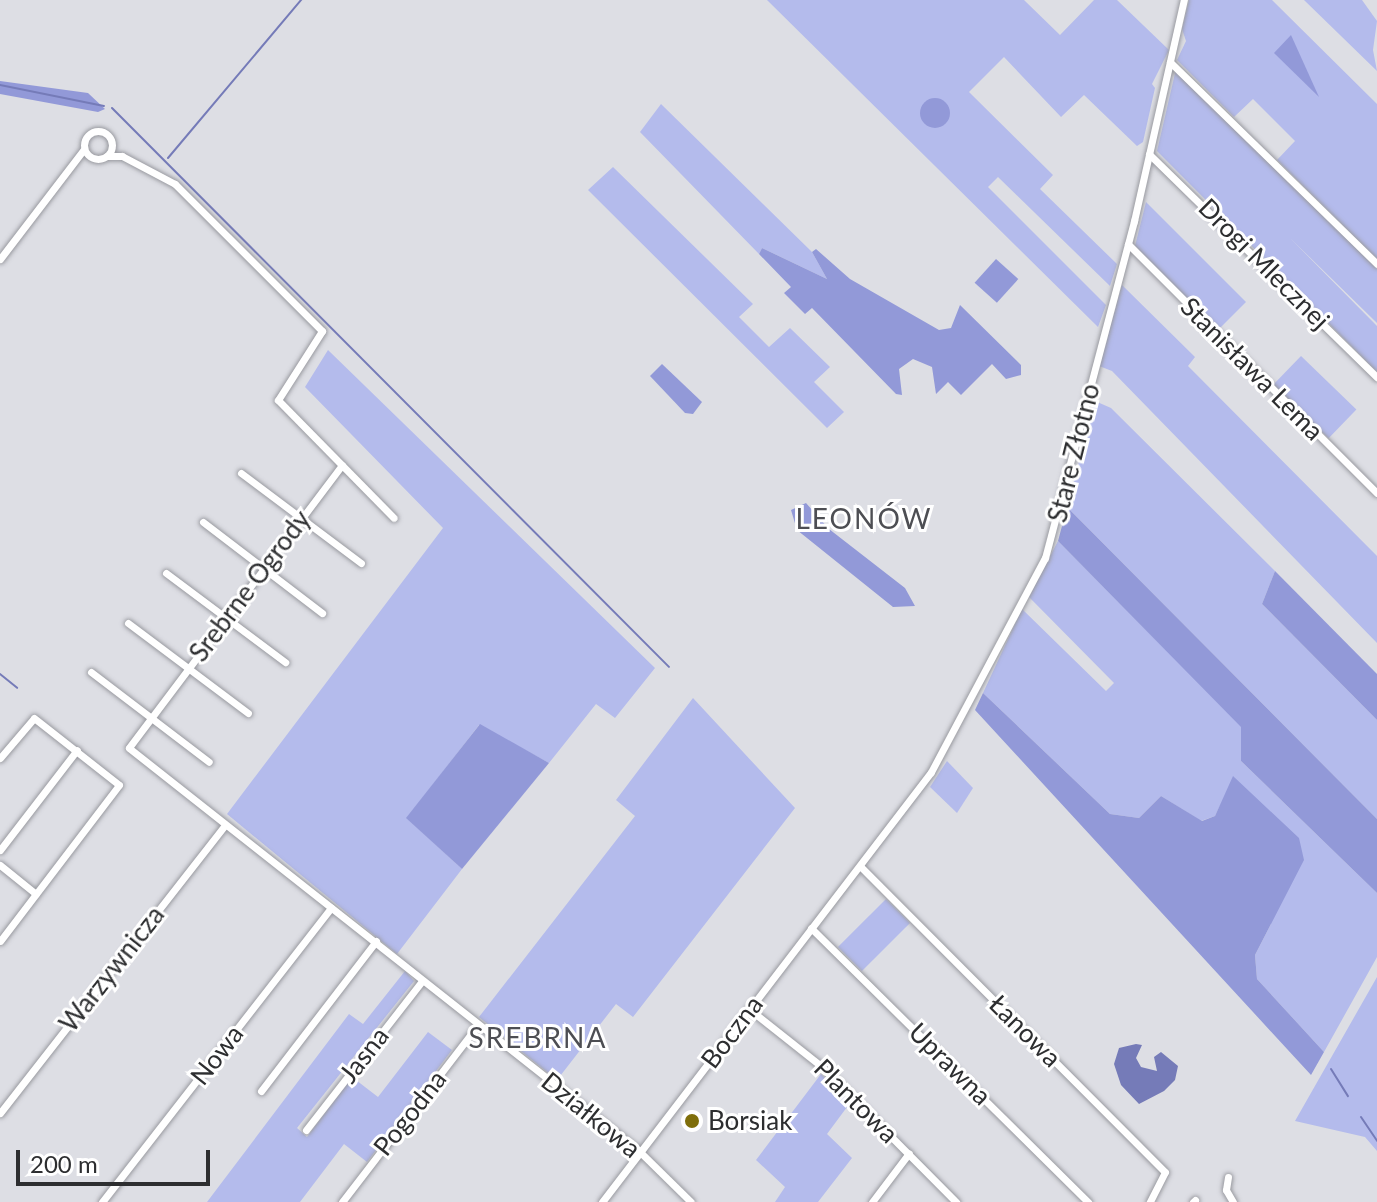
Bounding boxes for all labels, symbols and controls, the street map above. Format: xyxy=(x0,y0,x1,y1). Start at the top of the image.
street label: Drogi Mlecznej xyxy=(1192,192,1336,336)
street label: Stanisława Lema xyxy=(1174,291,1330,447)
street label: Stare Złotno xyxy=(1042,380,1106,526)
district label: LEONÓW xyxy=(795,501,933,535)
street label: Srebrne Ogrody xyxy=(183,504,317,668)
street label: Warzywnicza xyxy=(53,900,171,1038)
street label: Boczna xyxy=(695,989,769,1075)
street label: Łanowa xyxy=(983,989,1067,1073)
street label: Uprawna xyxy=(902,1016,998,1112)
street label: Nowa xyxy=(184,1019,250,1091)
district label: SREBRNA xyxy=(469,1020,607,1054)
street label: Jasna xyxy=(333,1021,395,1089)
street label: Plantowa xyxy=(808,1053,904,1149)
street label: Pogodna xyxy=(367,1064,453,1162)
street label: Działkowa xyxy=(535,1066,647,1164)
place label: Borsiak xyxy=(708,1105,792,1137)
marker: Borsiak xyxy=(683,1112,701,1130)
scale bar xyxy=(20,1134,214,1184)
text: 200 m xyxy=(30,1149,98,1178)

